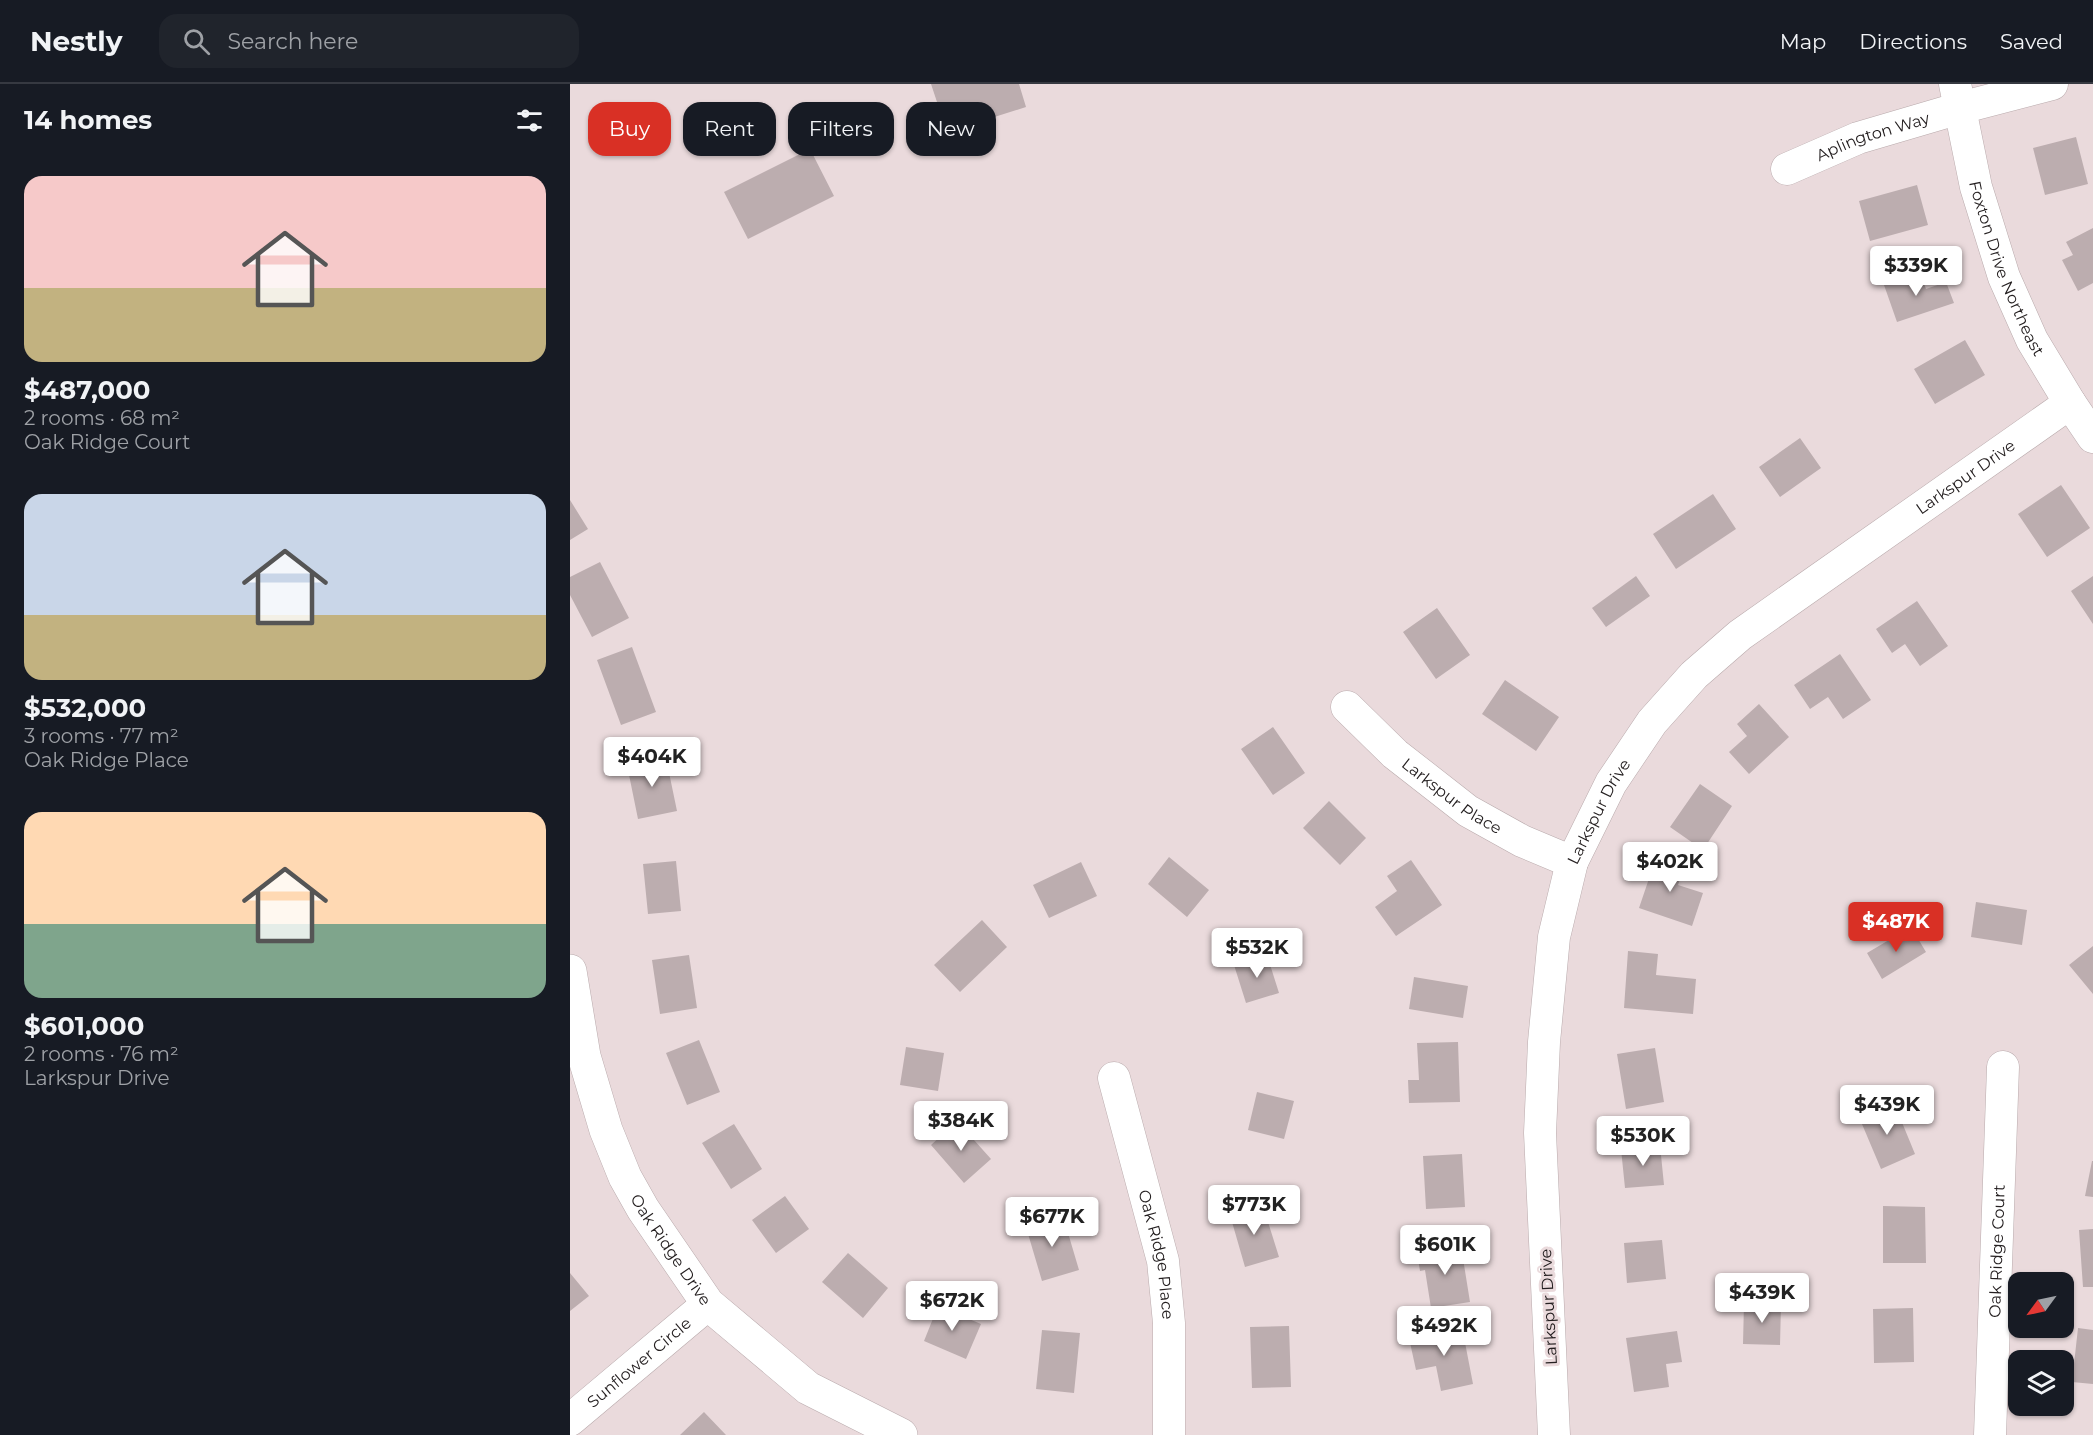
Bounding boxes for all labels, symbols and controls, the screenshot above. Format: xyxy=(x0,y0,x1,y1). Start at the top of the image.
search box xyxy=(159,14,579,68)
text: Nestly xyxy=(30,24,123,58)
icon: search xyxy=(180,25,213,58)
text: Search here xyxy=(228,28,358,55)
text: Map xyxy=(1780,29,1826,54)
text: Directions xyxy=(1859,29,1967,54)
text: Saved xyxy=(2000,29,2063,54)
chip: Buy xyxy=(588,102,671,156)
chip: Rent xyxy=(683,102,776,156)
chip: Filters xyxy=(788,102,894,156)
chip: New xyxy=(906,102,996,156)
text: 14 homes xyxy=(24,104,152,136)
icon: filters xyxy=(513,104,546,137)
street label: Aplington Way xyxy=(1813,108,1932,165)
street label: Foxton Drive Northeast xyxy=(1965,179,2049,360)
icon: home xyxy=(231,215,339,323)
pin: $339K xyxy=(1874,246,1958,297)
text: $339K xyxy=(1884,253,1948,277)
text: $487,000 xyxy=(24,374,150,406)
text: 2 rooms · 68 m² xyxy=(24,406,180,430)
text: Oak Ridge Court xyxy=(24,430,190,454)
street label: Larkspur Drive xyxy=(1912,436,2019,518)
icon: home xyxy=(231,533,339,641)
text: $532,000 xyxy=(24,692,146,724)
text: 3 rooms · 77 m² xyxy=(24,724,179,748)
pin: $404K xyxy=(610,737,694,788)
text: $404K xyxy=(618,744,686,768)
text: Oak Ridge Place xyxy=(24,748,189,772)
street label: Larkspur Place xyxy=(1398,754,1505,838)
street label: Larkspur Drive xyxy=(1563,755,1634,868)
pin: $402K xyxy=(1628,842,1712,893)
text: $402K xyxy=(1637,849,1703,873)
icon: home xyxy=(231,851,339,959)
pin: $487K xyxy=(1854,902,1938,953)
text: $487K xyxy=(1862,909,1930,933)
pin: $532K xyxy=(1215,928,1299,979)
text: $532K xyxy=(1226,935,1288,959)
text: $601,000 xyxy=(24,1010,144,1042)
text: 2 rooms · 76 m² xyxy=(24,1042,179,1066)
text: Larkspur Drive xyxy=(24,1066,170,1090)
pin: $439K xyxy=(1845,1085,1929,1136)
text: $439K xyxy=(1854,1092,1920,1116)
pin: $384K xyxy=(919,1101,1003,1152)
text: $384K xyxy=(928,1108,994,1132)
pin: $530K xyxy=(1601,1116,1685,1167)
text: $530K xyxy=(1611,1123,1675,1147)
street label: Oak Ridge Court xyxy=(1985,1184,2009,1318)
pin: $773K xyxy=(1212,1185,1296,1236)
street label: Oak Ridge Place xyxy=(1134,1188,1178,1320)
street label: Oak Ridge Drive xyxy=(627,1191,715,1309)
text: $773K xyxy=(1222,1192,1286,1216)
pin: $677K xyxy=(1010,1197,1094,1248)
text: $677K xyxy=(1019,1204,1085,1228)
pin: $601K xyxy=(1403,1225,1487,1276)
text: $601K xyxy=(1414,1232,1476,1256)
street label: Larkspur Drive xyxy=(1536,1248,1561,1366)
north arrow xyxy=(2008,1272,2074,1338)
map controls xyxy=(2008,1272,2074,1416)
pin: $439K xyxy=(1720,1273,1804,1324)
text: $439K xyxy=(1729,1280,1795,1304)
pin: $672K xyxy=(910,1281,994,1332)
text: $672K xyxy=(920,1288,984,1312)
pin: $492K xyxy=(1402,1306,1486,1357)
street label: Sunflower Circle xyxy=(583,1313,695,1412)
text: $492K xyxy=(1411,1313,1477,1337)
button: layers xyxy=(2008,1350,2074,1416)

